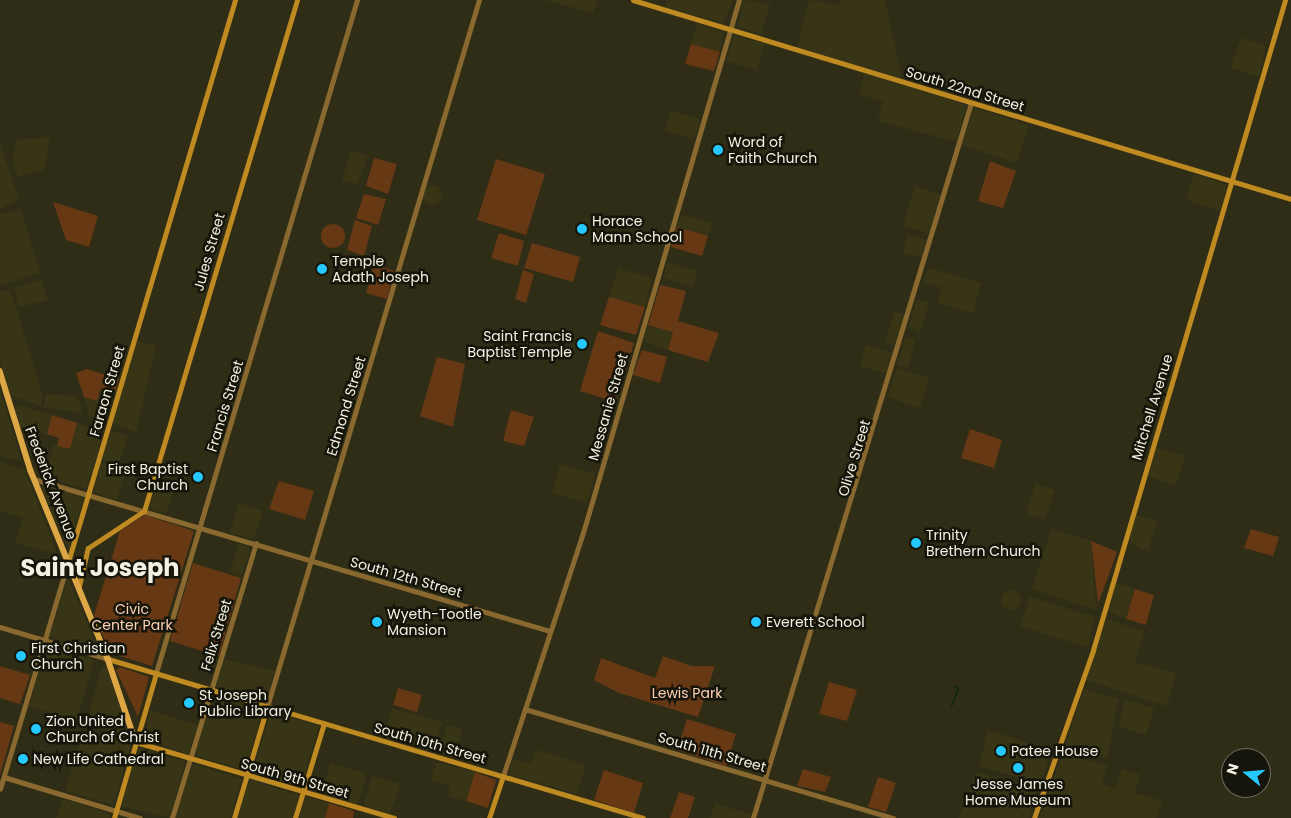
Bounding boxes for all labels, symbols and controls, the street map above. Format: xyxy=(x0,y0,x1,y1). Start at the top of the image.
street label: South 22nd Street xyxy=(904,63,1026,115)
place label: Word of Faith Church xyxy=(728,134,817,166)
marker: Word of Faith Church xyxy=(712,144,724,156)
street label: Jules Street xyxy=(190,211,228,293)
place label: Horace Mann School xyxy=(592,213,682,246)
marker: Horace Mann School xyxy=(576,223,588,235)
place label: Temple Adath Joseph xyxy=(332,253,429,286)
marker: Temple Adath Joseph xyxy=(316,263,328,275)
place label: Saint Francis Baptist Temple xyxy=(468,328,572,361)
marker: Saint Francis Baptist Temple xyxy=(576,338,588,350)
street label: Faraon Street xyxy=(86,344,128,438)
street label: Messanie Street xyxy=(585,352,631,462)
street label: Mitchell Avenue xyxy=(1128,352,1176,462)
street label: Edmond Street xyxy=(323,354,369,458)
street label: Francis Street xyxy=(203,358,247,454)
street label: Olive Street xyxy=(834,418,874,498)
street label: Frederick Avenue xyxy=(22,424,80,542)
place label: First Baptist Church xyxy=(108,461,188,494)
marker: First Baptist Church xyxy=(192,471,204,483)
place label: Trinity Brethern Church xyxy=(926,527,1041,560)
marker: Trinity Brethern Church xyxy=(910,537,922,549)
street label: South 12th Street xyxy=(348,553,464,601)
district label: Saint Joseph xyxy=(21,554,179,582)
street label: Felix Street xyxy=(197,597,235,673)
park label: Civic Center Park xyxy=(91,601,173,634)
place label: Wyeth-Tootle Mansion xyxy=(387,606,482,638)
place label: Everett School xyxy=(766,614,865,630)
marker: Wyeth-Tootle Mansion xyxy=(371,616,383,628)
marker: Everett School xyxy=(750,616,762,628)
place label: First Christian Church xyxy=(31,640,126,672)
marker: First Christian Church xyxy=(15,650,27,662)
park label: Lewis Park xyxy=(652,685,722,701)
place label: St Joseph Public Library xyxy=(199,687,291,720)
marker: St Joseph Public Library xyxy=(183,697,195,709)
place label: Zion United Church of Christ xyxy=(46,713,159,746)
street label: South 10th Street xyxy=(372,719,488,767)
marker: Zion United Church of Christ xyxy=(30,723,42,735)
street label: South 11th Street xyxy=(656,729,768,775)
place label: Patee House xyxy=(1011,743,1098,759)
marker: Patee House xyxy=(995,745,1007,757)
north arrow xyxy=(1221,748,1271,798)
place label: New Life Cathedral xyxy=(33,751,164,767)
marker: New Life Cathedral xyxy=(17,753,29,765)
street label: South 9th Street xyxy=(239,755,351,801)
text: N xyxy=(1222,761,1244,777)
marker: Jesse James Home Museum xyxy=(1012,762,1024,774)
place label: Jesse James Home Museum xyxy=(965,776,1071,809)

